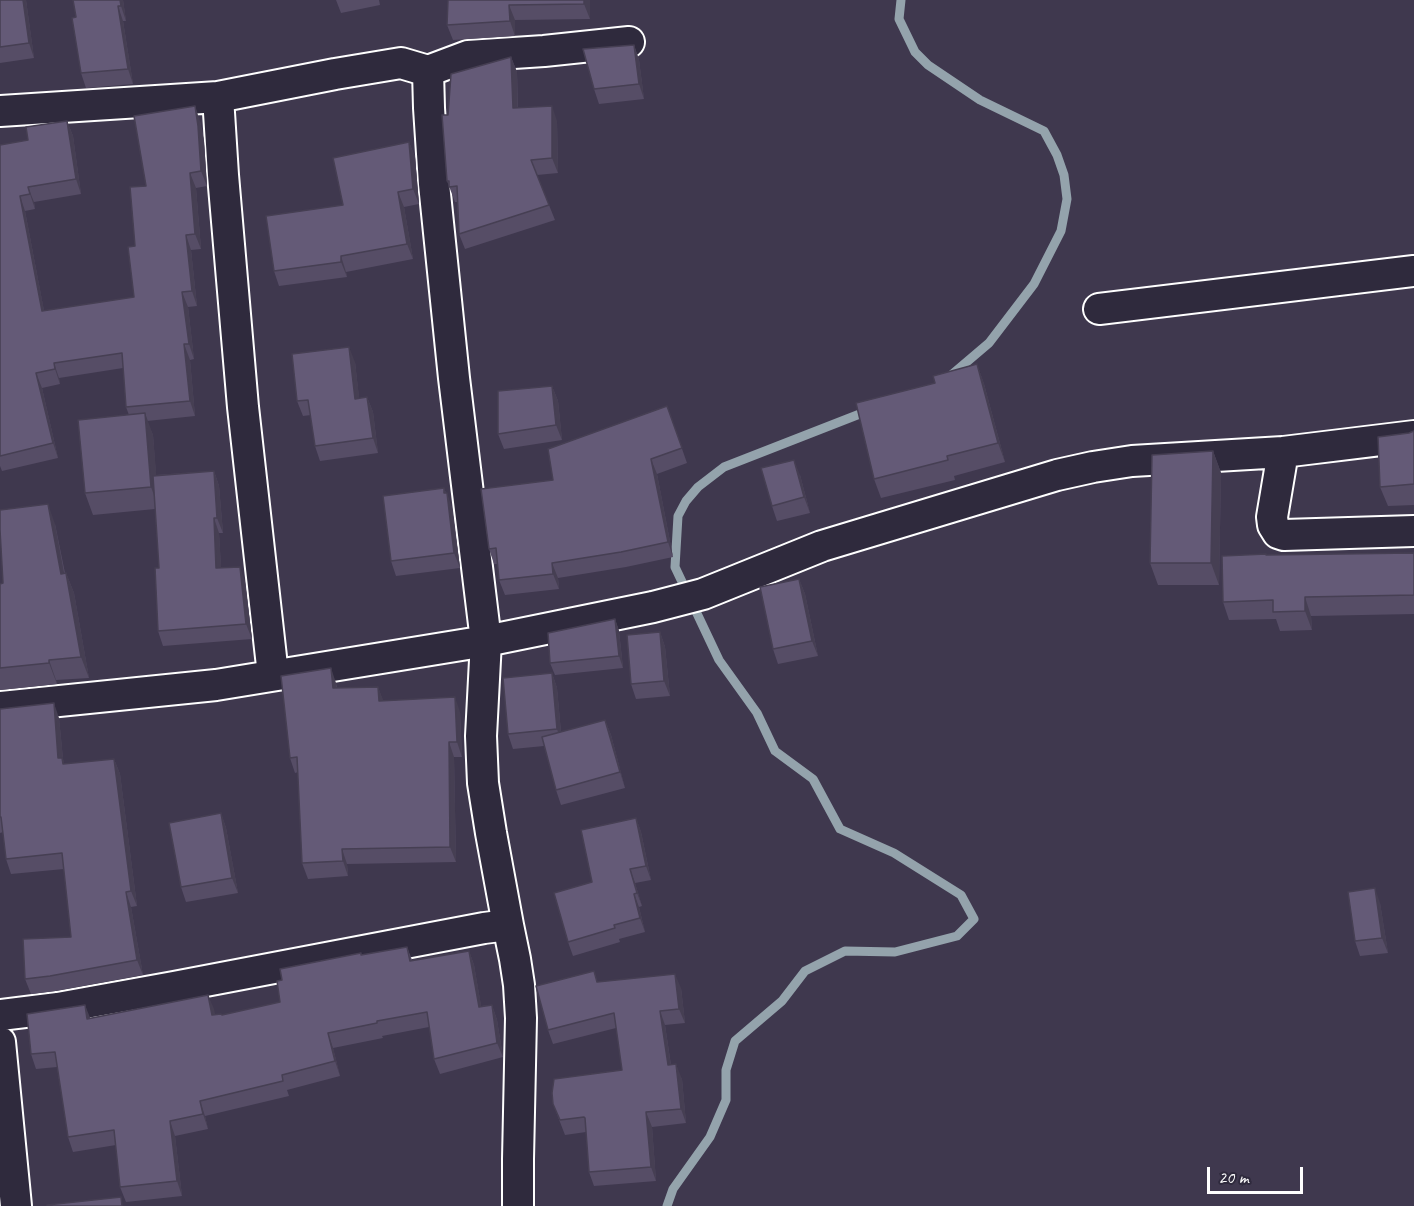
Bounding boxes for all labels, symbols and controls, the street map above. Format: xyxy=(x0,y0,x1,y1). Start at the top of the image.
scale bar xyxy=(1210,1155,1306,1193)
text: 20 m xyxy=(1218,1166,1249,1188)

